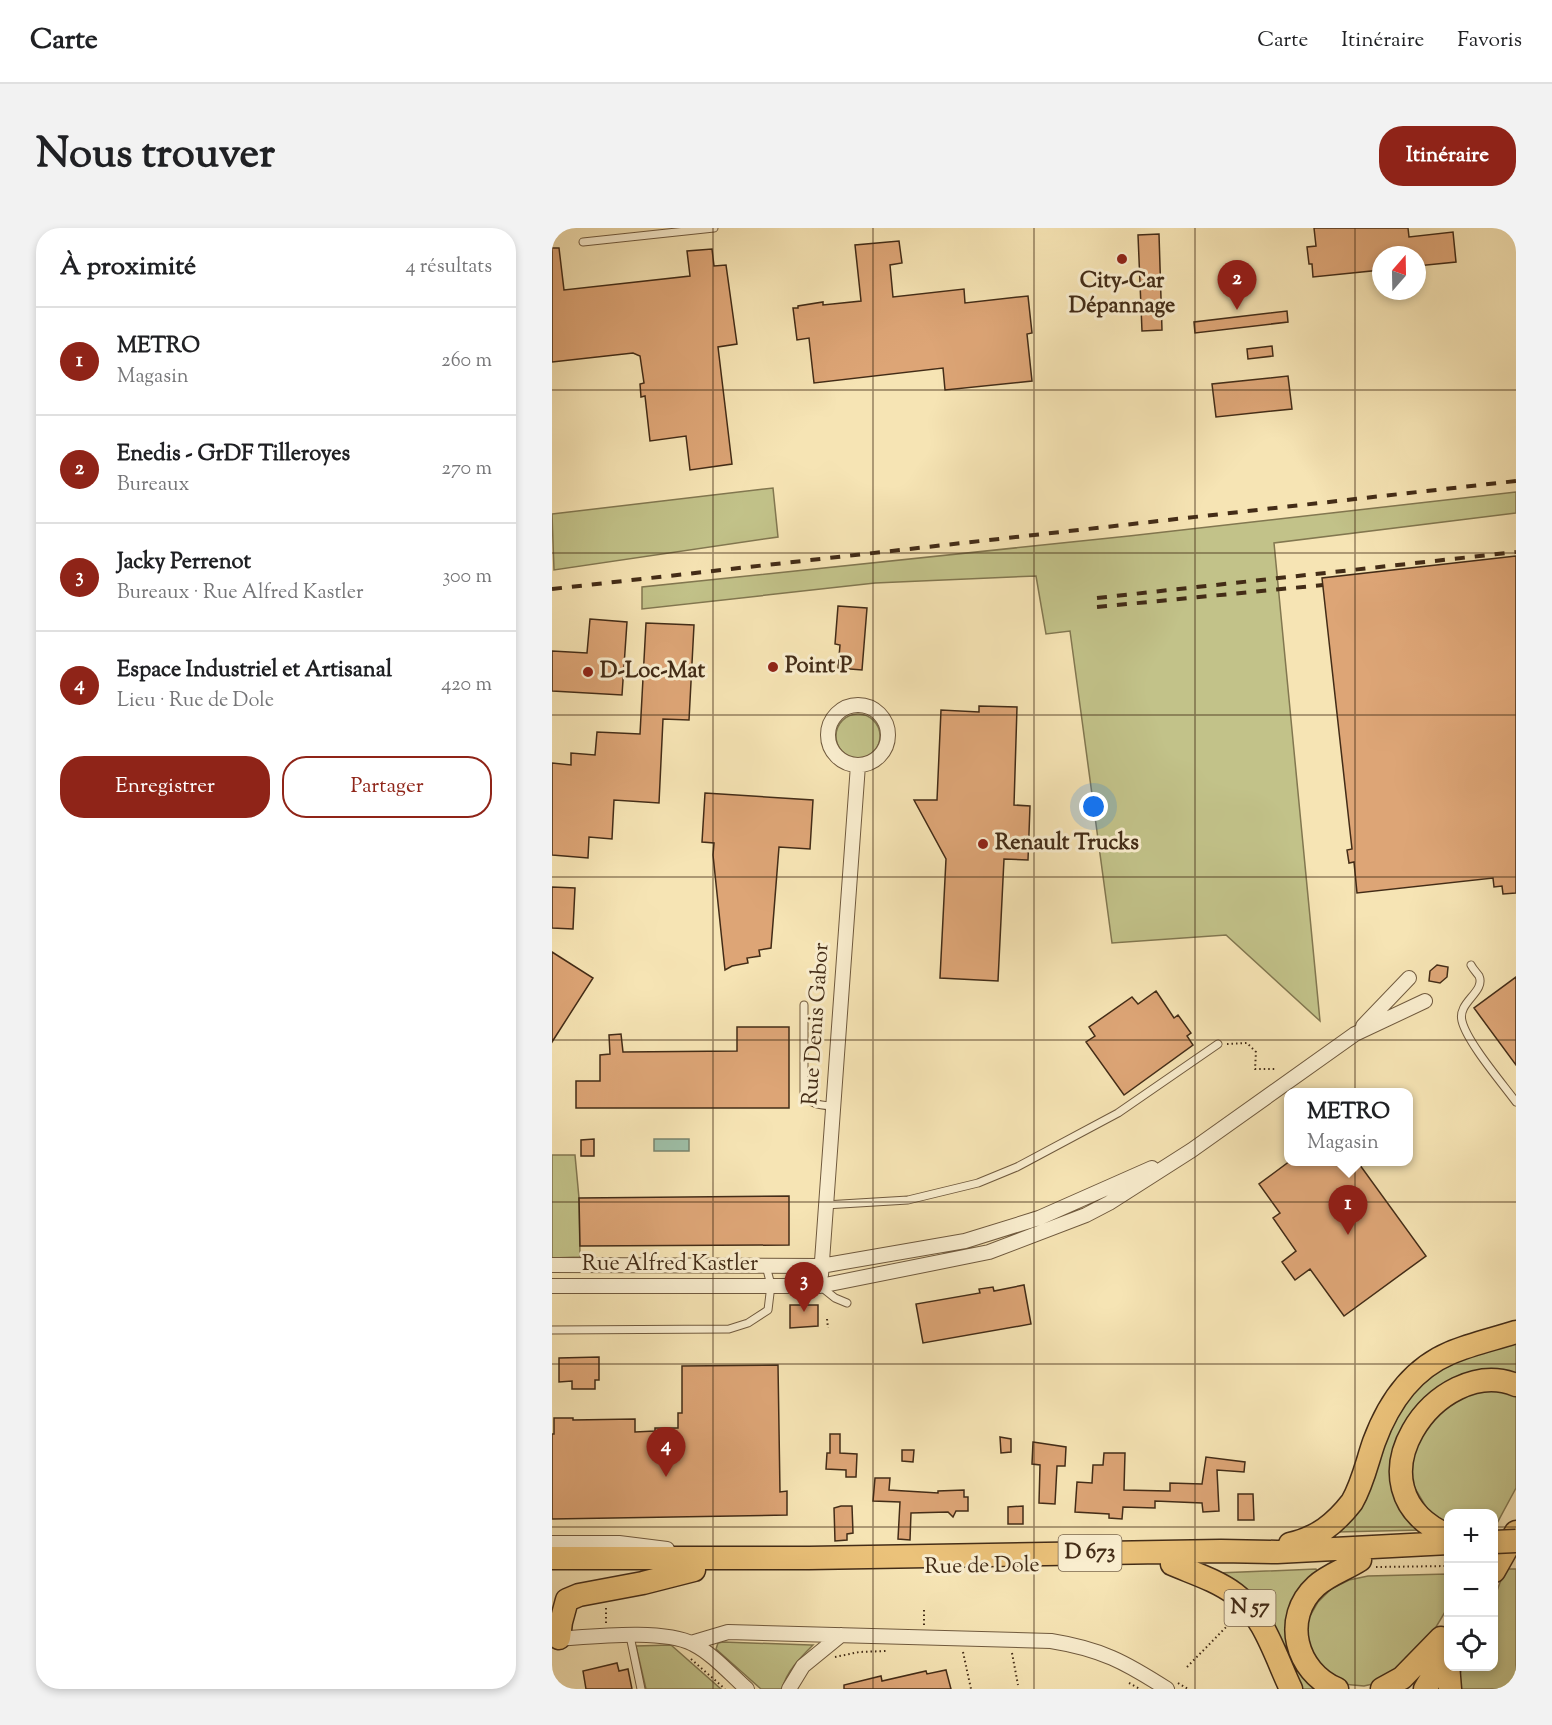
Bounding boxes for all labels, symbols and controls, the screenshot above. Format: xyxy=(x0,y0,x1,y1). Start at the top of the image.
text: Carte xyxy=(30,21,98,61)
text: Carte xyxy=(1257,26,1308,56)
text: Itinéraire xyxy=(1341,26,1424,56)
text: Favoris xyxy=(1457,26,1522,56)
text: Nous trouver xyxy=(36,126,275,186)
button: Itinéraire xyxy=(1379,126,1516,186)
north arrow xyxy=(1372,246,1426,300)
text: À proximité xyxy=(60,249,196,286)
marker: City-Car Dépannage xyxy=(1115,252,1129,266)
text: 4 résultats xyxy=(406,253,492,282)
pin: 2 xyxy=(1218,260,1256,310)
place label: City-Car Dépannage xyxy=(1069,266,1175,323)
text: METRO xyxy=(117,331,200,363)
text: 1 xyxy=(76,347,83,376)
text: 260 m xyxy=(441,347,492,376)
text: Magasin xyxy=(117,363,189,392)
text: Enedis - GrDF Tilleroyes xyxy=(117,439,350,471)
text: 2 xyxy=(75,455,84,484)
text: 270 m xyxy=(442,455,492,484)
text: Bureaux xyxy=(117,471,189,500)
text: Jacky Perrenot xyxy=(117,547,251,579)
text: 3 xyxy=(75,563,84,592)
text: 300 m xyxy=(442,563,492,592)
text: Bureaux · Rue Alfred Kastler xyxy=(117,579,364,608)
place label: Point P xyxy=(785,651,853,683)
text: Espace Industriel et Artisanal xyxy=(117,655,392,687)
place label: D-Loc-Mat xyxy=(600,656,705,688)
marker: Point P xyxy=(766,660,780,674)
marker: D-Loc-Mat xyxy=(581,665,595,679)
text: 4 xyxy=(74,671,85,700)
text: 420 m xyxy=(441,671,492,700)
text: Lieu · Rue de Dole xyxy=(117,687,274,716)
button: Enregistrer xyxy=(60,756,270,818)
button: Partager xyxy=(282,756,492,818)
your location xyxy=(1079,792,1108,821)
place label: Renault Trucks xyxy=(995,828,1139,860)
marker: Renault Trucks xyxy=(976,837,990,851)
street label: Rue Denis Gabor xyxy=(795,941,839,1107)
popup xyxy=(1284,1088,1413,1166)
text: METRO xyxy=(1307,1097,1390,1129)
text: Magasin xyxy=(1307,1129,1379,1158)
pin: 1 xyxy=(1328,1186,1368,1235)
street label: Rue Alfred Kastler xyxy=(582,1249,758,1281)
pin: 3 xyxy=(784,1262,824,1312)
pin: 4 xyxy=(646,1428,686,1477)
map controls xyxy=(1444,1509,1498,1671)
button: + xyxy=(1444,1509,1498,1563)
road number: D 673 xyxy=(1058,1535,1122,1571)
street label: Rue de Dole xyxy=(924,1550,1040,1584)
button: − xyxy=(1444,1563,1498,1617)
road number: N 57 xyxy=(1224,1590,1276,1626)
button: locate xyxy=(1444,1617,1498,1671)

